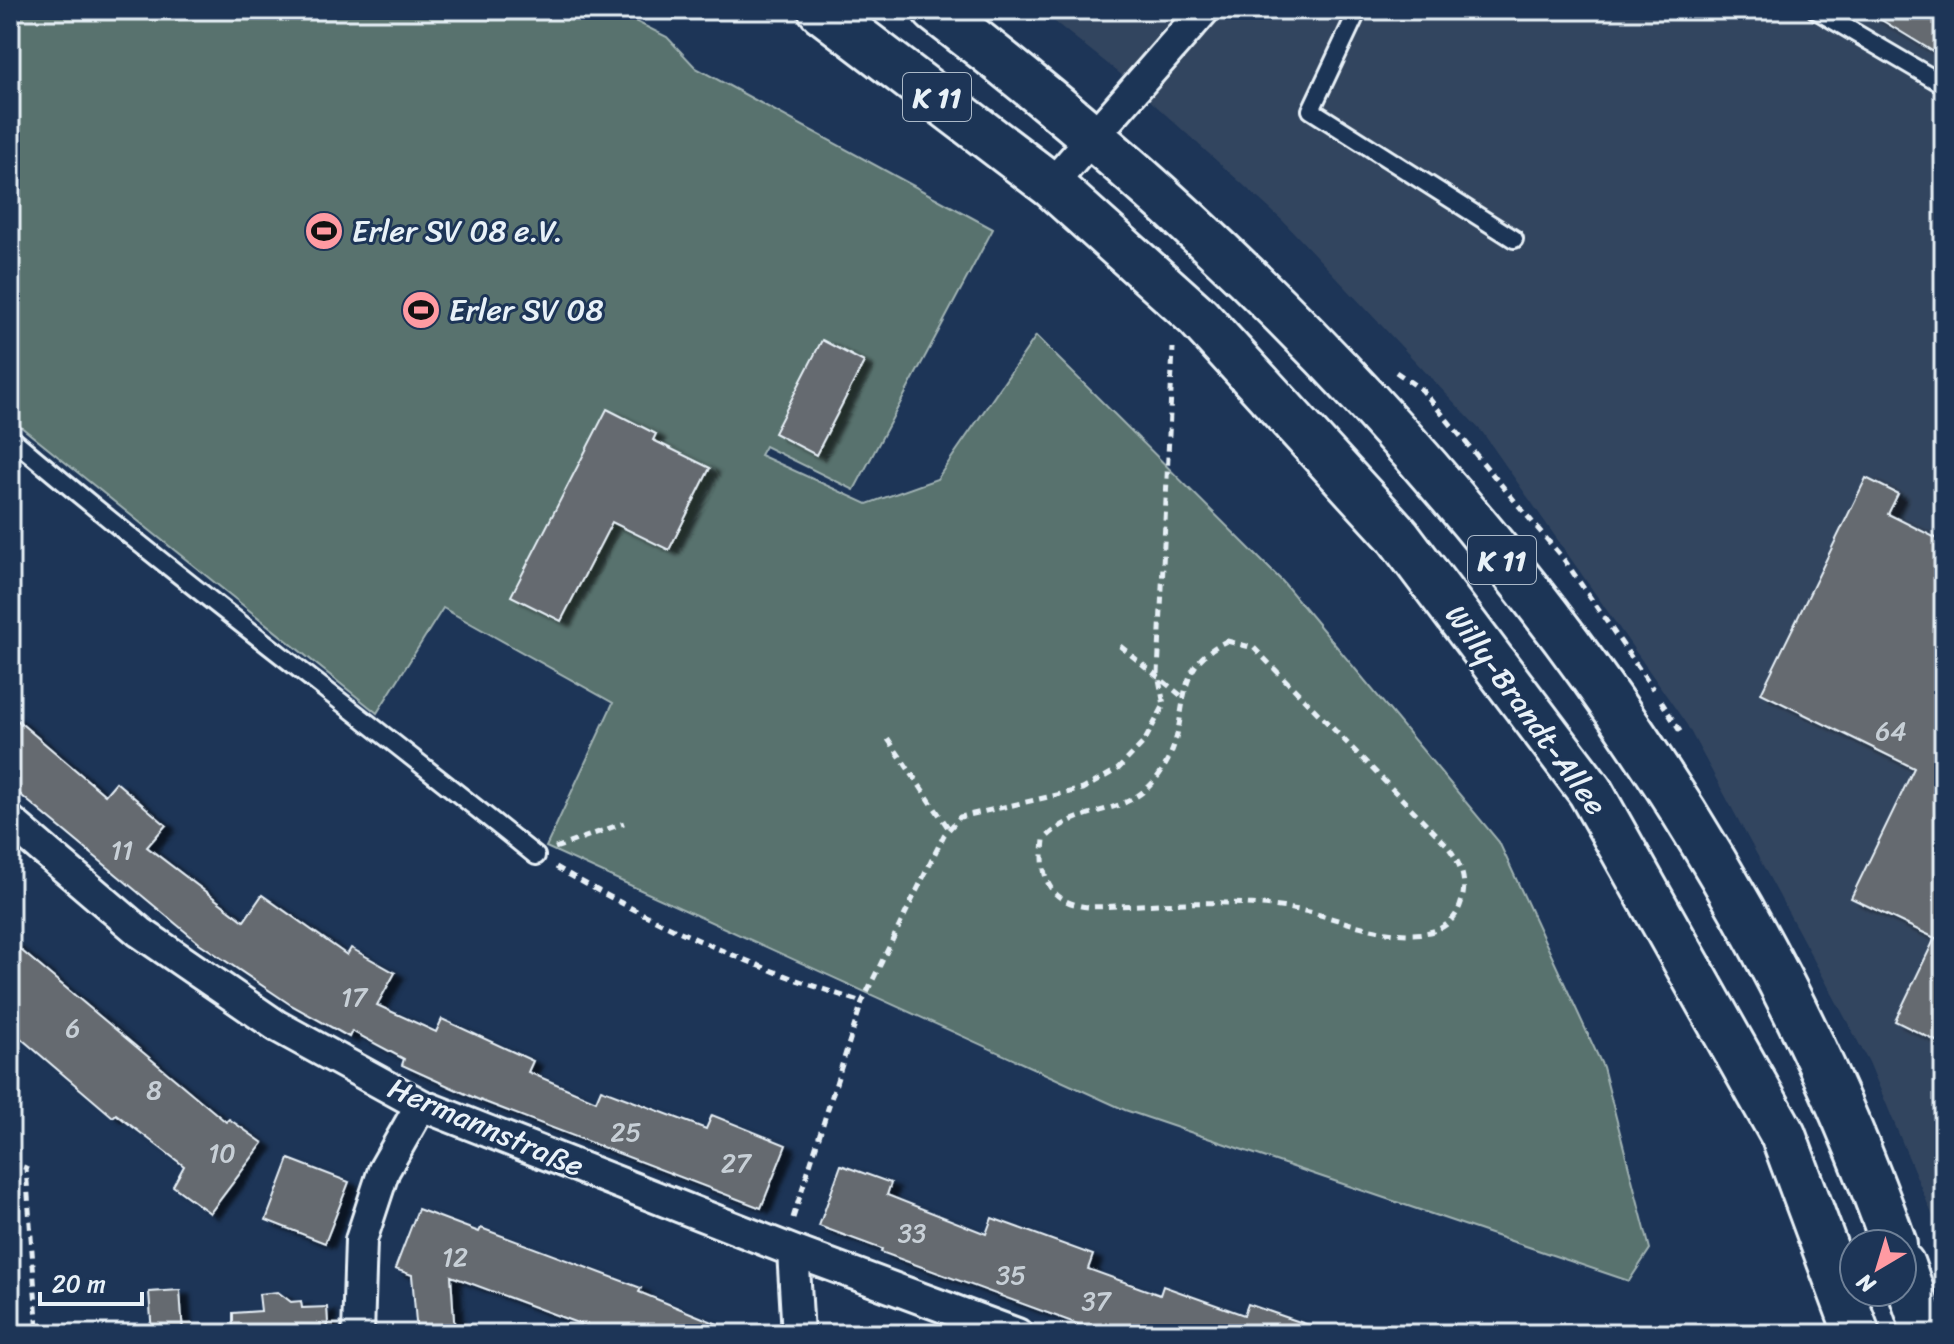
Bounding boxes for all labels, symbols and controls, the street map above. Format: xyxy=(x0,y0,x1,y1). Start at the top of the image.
road number: K 11 xyxy=(903,73,971,121)
place label: Erler SV 08 e.V. xyxy=(352,204,563,258)
sports icon: Erler SV 08 e.V. xyxy=(303,210,345,252)
place label: Erler SV 08 xyxy=(449,283,604,337)
sports icon: Erler SV 08 xyxy=(400,289,442,331)
road number: K 11 xyxy=(1468,536,1536,584)
street label: Willy-Brandt-Allee xyxy=(1430,593,1622,827)
house number: 64 xyxy=(1875,708,1907,754)
house number: 11 xyxy=(111,827,133,873)
house number: 17 xyxy=(341,974,369,1020)
house number: 6 xyxy=(66,1005,80,1051)
street label: Hermannstraße xyxy=(379,1061,593,1193)
house number: 8 xyxy=(146,1067,162,1113)
house number: 25 xyxy=(611,1109,642,1155)
house number: 10 xyxy=(208,1130,236,1176)
house number: 27 xyxy=(721,1140,753,1186)
house number: 33 xyxy=(898,1210,926,1256)
north arrow xyxy=(1838,1228,1918,1308)
house number: 12 xyxy=(442,1234,468,1280)
house number: 35 xyxy=(996,1252,1026,1298)
scale bar xyxy=(40,1256,142,1306)
text: 20 m xyxy=(52,1263,106,1305)
text: N xyxy=(1847,1263,1885,1304)
house number: 37 xyxy=(1081,1278,1113,1324)

